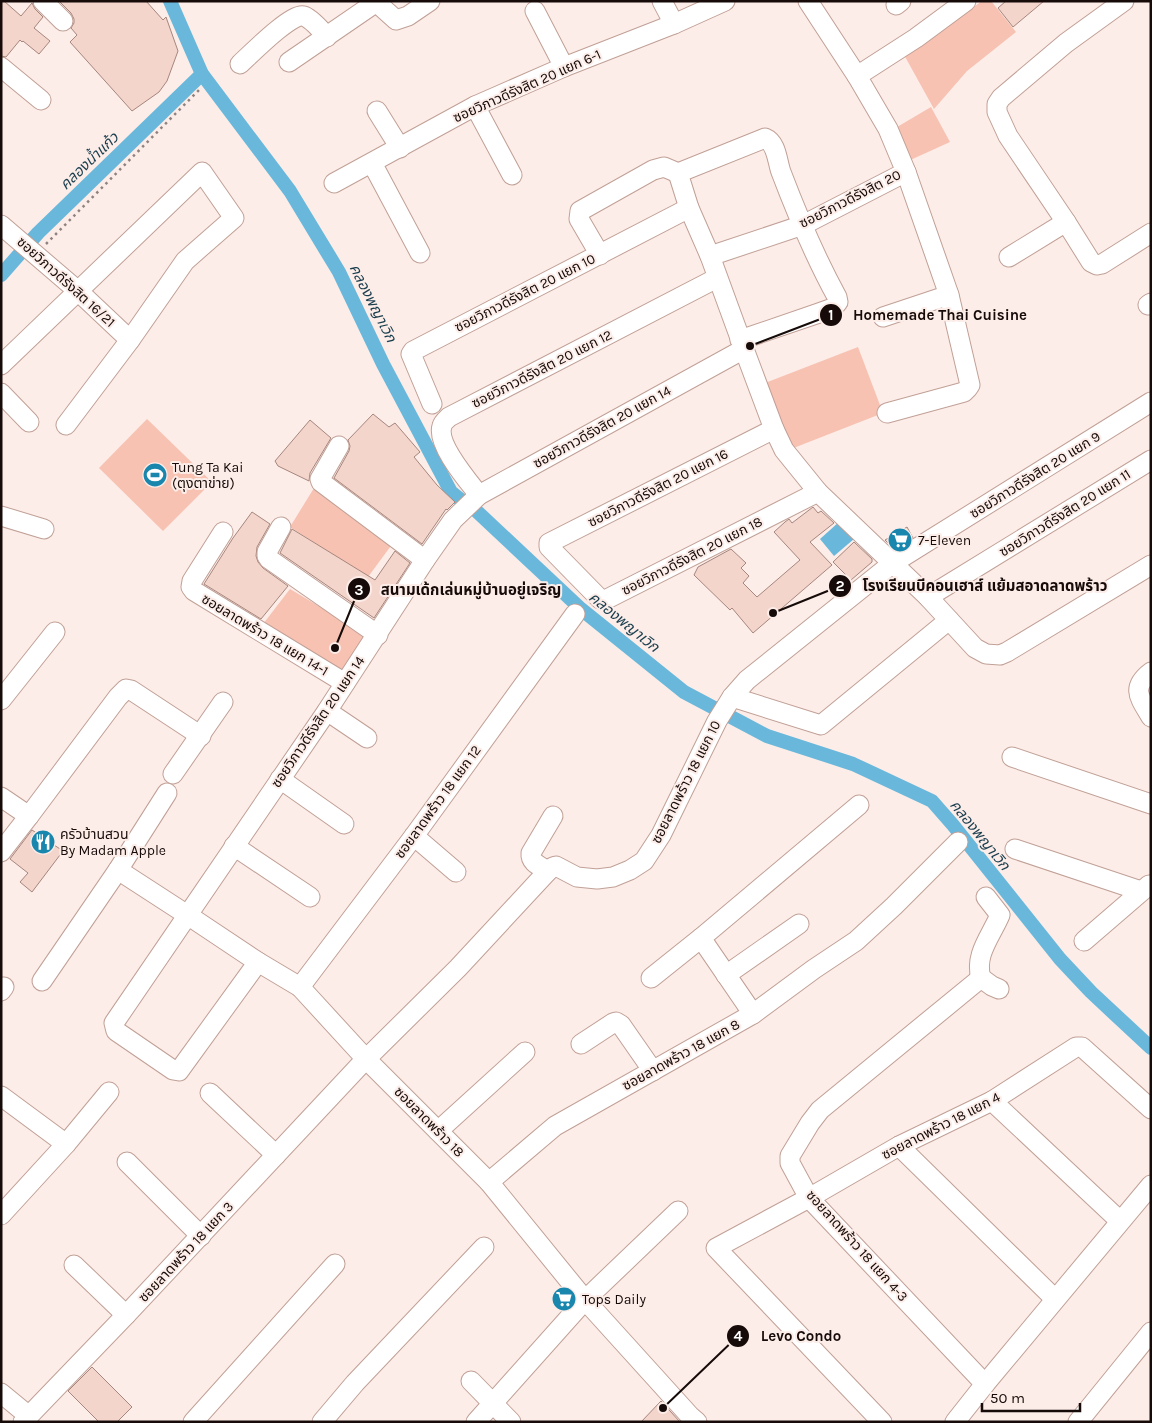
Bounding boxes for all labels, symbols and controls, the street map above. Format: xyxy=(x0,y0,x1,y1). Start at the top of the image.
street label: ซอยวิภาวดีรังสิต 20 แยก 6-1 xyxy=(450,46,604,126)
water label: คลองน้ำแก้ว xyxy=(55,127,123,193)
street label: ซอยวิภาวดีรังสิต 20 xyxy=(796,166,904,232)
street label: ซอยวิภาวดีรังสิต 16/21 xyxy=(13,233,119,331)
street label: ซอยวิภาวดีรังสิต 20 แยก 10 xyxy=(452,250,598,336)
water label: คลองพญาเวิก xyxy=(346,261,401,346)
callout: Homemade Thai Cuisine xyxy=(818,300,1037,330)
text: 1 xyxy=(828,306,834,324)
text: Homemade Thai Cuisine xyxy=(853,306,1027,324)
street label: ซอยวิภาวดีรังสิต 20 แยก 12 xyxy=(469,326,615,412)
street label: ซอยวิภาวดีรังสิต 20 แยก 14 xyxy=(530,382,674,472)
street label: ซอยวิภาวดีรังสิต 20 แยก 9 xyxy=(967,428,1103,522)
street label: ซอยวิภาวดีรังสิต 20 แยก 16 xyxy=(585,445,731,531)
place label: Tung Ta Kai (ตุงตาข่าย) xyxy=(172,459,243,492)
sports icon: Tung Ta Kai (ตุงตาข่าย) xyxy=(142,462,168,488)
street label: ซอยวิภาวดีรังสิต 20 แยก 11 xyxy=(996,466,1134,560)
street label: ซอยวิภาวดีรังสิต 20 แยก 18 xyxy=(619,513,765,599)
supermarket icon: 7-Eleven xyxy=(887,527,913,553)
place label: 7-Eleven xyxy=(918,532,971,549)
callout: โรงเรียนบีคอนเฮาส์ แย้มสอาดลาดพร้าว xyxy=(827,571,1117,601)
callout: สนามเด้กเล่นหมู่บ้านอยู่เจริญ xyxy=(346,574,572,604)
text: 2 xyxy=(835,577,845,595)
text: โรงเรียนบีคอนเฮาส์ แย้มสอาดลาดพร้าว xyxy=(863,577,1107,595)
text: 3 xyxy=(354,581,364,599)
text: สนามเด้กเล่นหมู่บ้านอยู่เจริญ xyxy=(381,581,561,600)
water label: คลองพญาเวิก xyxy=(585,588,664,656)
street label: ซอยลาดพร้าว 18 แยก 14-1 xyxy=(198,590,332,680)
street label: ซอยวิภาวดีรังสิต 20 แยก 14 xyxy=(268,653,368,791)
street label: ซอยลาดพร้าว 18 แยก 10 xyxy=(648,718,724,846)
street label: ซอยลาดพร้าว 18 แยก 12 xyxy=(391,742,485,862)
water label: คลองพญาเวิก xyxy=(946,796,1014,875)
place label: ครัวบ้านสวน By Madam Apple xyxy=(60,826,166,859)
restaurant icon: ครัวบ้านสวน By Madam Apple xyxy=(30,829,56,855)
street label: ซอยลาดพร้าว 18 แยก 8 xyxy=(619,1016,743,1094)
street label: ซอยลาดพร้าว 18 xyxy=(390,1083,468,1161)
street label: ซอยลาดพร้าว 18 แยก 4 xyxy=(879,1089,1003,1163)
street label: ซอยลาดพร้าว 18 แยก 4-3 xyxy=(803,1187,911,1305)
street label: ซอยลาดพร้าว 18 แยก 3 xyxy=(135,1198,237,1306)
supermarket icon: Tops Daily xyxy=(551,1286,577,1312)
place label: Tops Daily xyxy=(582,1291,646,1308)
callout: Levo Condo xyxy=(726,1321,851,1351)
text: 4 xyxy=(734,1327,743,1345)
text: Levo Condo xyxy=(761,1327,841,1345)
scale bar xyxy=(982,1380,1080,1412)
text: 50 m xyxy=(990,1389,1025,1407)

